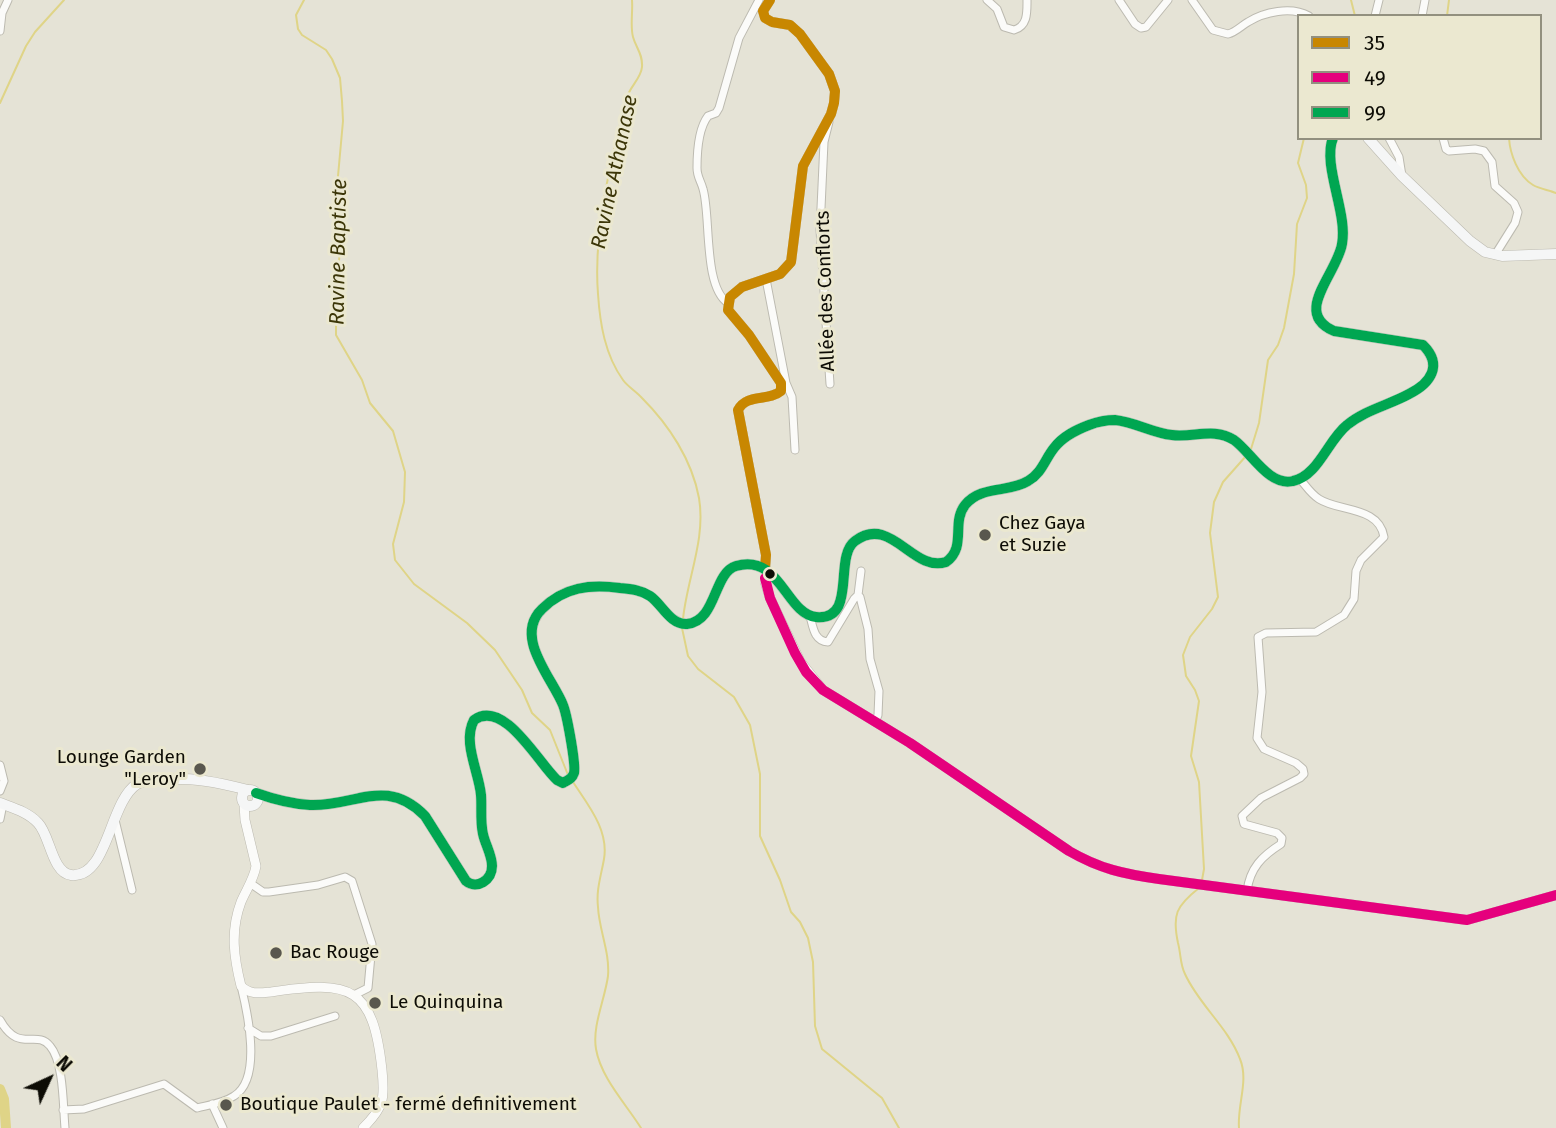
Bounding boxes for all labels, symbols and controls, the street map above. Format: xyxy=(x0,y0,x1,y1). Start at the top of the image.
legend xyxy=(1297,14,1542,140)
text: 35 xyxy=(1364,30,1385,56)
text: 49 xyxy=(1364,65,1386,91)
water label: Ravine Athanase xyxy=(586,93,644,251)
text: 99 xyxy=(1364,100,1386,126)
water label: Ravine Baptiste xyxy=(325,179,353,325)
street label: Allée des Conflorts xyxy=(812,210,840,372)
place label: Chez Gaya et Suzie xyxy=(999,513,1086,557)
marker: Chez Gaya et Suzie xyxy=(977,527,993,543)
unlabelled marker xyxy=(763,567,777,581)
place label: Lounge Garden "Leroy" xyxy=(57,747,186,791)
marker: Lounge Garden "Leroy" xyxy=(192,761,208,777)
place label: Bac Rouge xyxy=(290,942,379,964)
marker: Bac Rouge xyxy=(268,945,284,961)
place label: Le Quinquina xyxy=(389,992,503,1014)
marker: Le Quinquina xyxy=(367,995,383,1011)
north arrow xyxy=(14,1044,84,1114)
text: N xyxy=(52,1051,77,1076)
place label: Boutique Paulet - fermé definitivement xyxy=(240,1094,577,1116)
marker: Boutique Paulet - fermé definitivement xyxy=(218,1097,234,1113)

